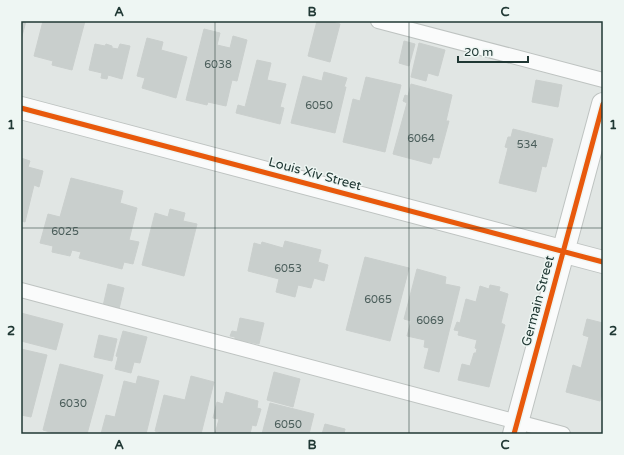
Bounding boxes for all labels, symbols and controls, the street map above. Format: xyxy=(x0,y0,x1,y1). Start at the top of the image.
text: A xyxy=(114,4,124,20)
text: B xyxy=(307,4,317,20)
text: C xyxy=(500,4,510,20)
scale bar xyxy=(458,38,528,64)
text: 20 m xyxy=(464,45,493,59)
house number: 6038 xyxy=(204,58,232,71)
house number: 6050 xyxy=(305,99,333,112)
text: 1 xyxy=(7,117,15,133)
text: 1 xyxy=(609,117,617,133)
house number: 6064 xyxy=(407,132,435,145)
house number: 534 xyxy=(517,138,537,151)
street label: Louis Xiv Street xyxy=(267,154,363,194)
house number: 6025 xyxy=(51,225,79,238)
street label: Germain Street xyxy=(518,254,558,348)
house number: 6053 xyxy=(274,262,302,275)
house number: 6065 xyxy=(364,293,392,306)
house number: 6069 xyxy=(416,314,444,327)
text: 2 xyxy=(7,323,15,339)
text: 2 xyxy=(609,323,617,339)
house number: 6030 xyxy=(59,397,87,410)
house number: 6050 xyxy=(274,418,302,431)
text: A xyxy=(114,437,124,453)
text: B xyxy=(307,437,317,453)
text: C xyxy=(500,437,510,453)

